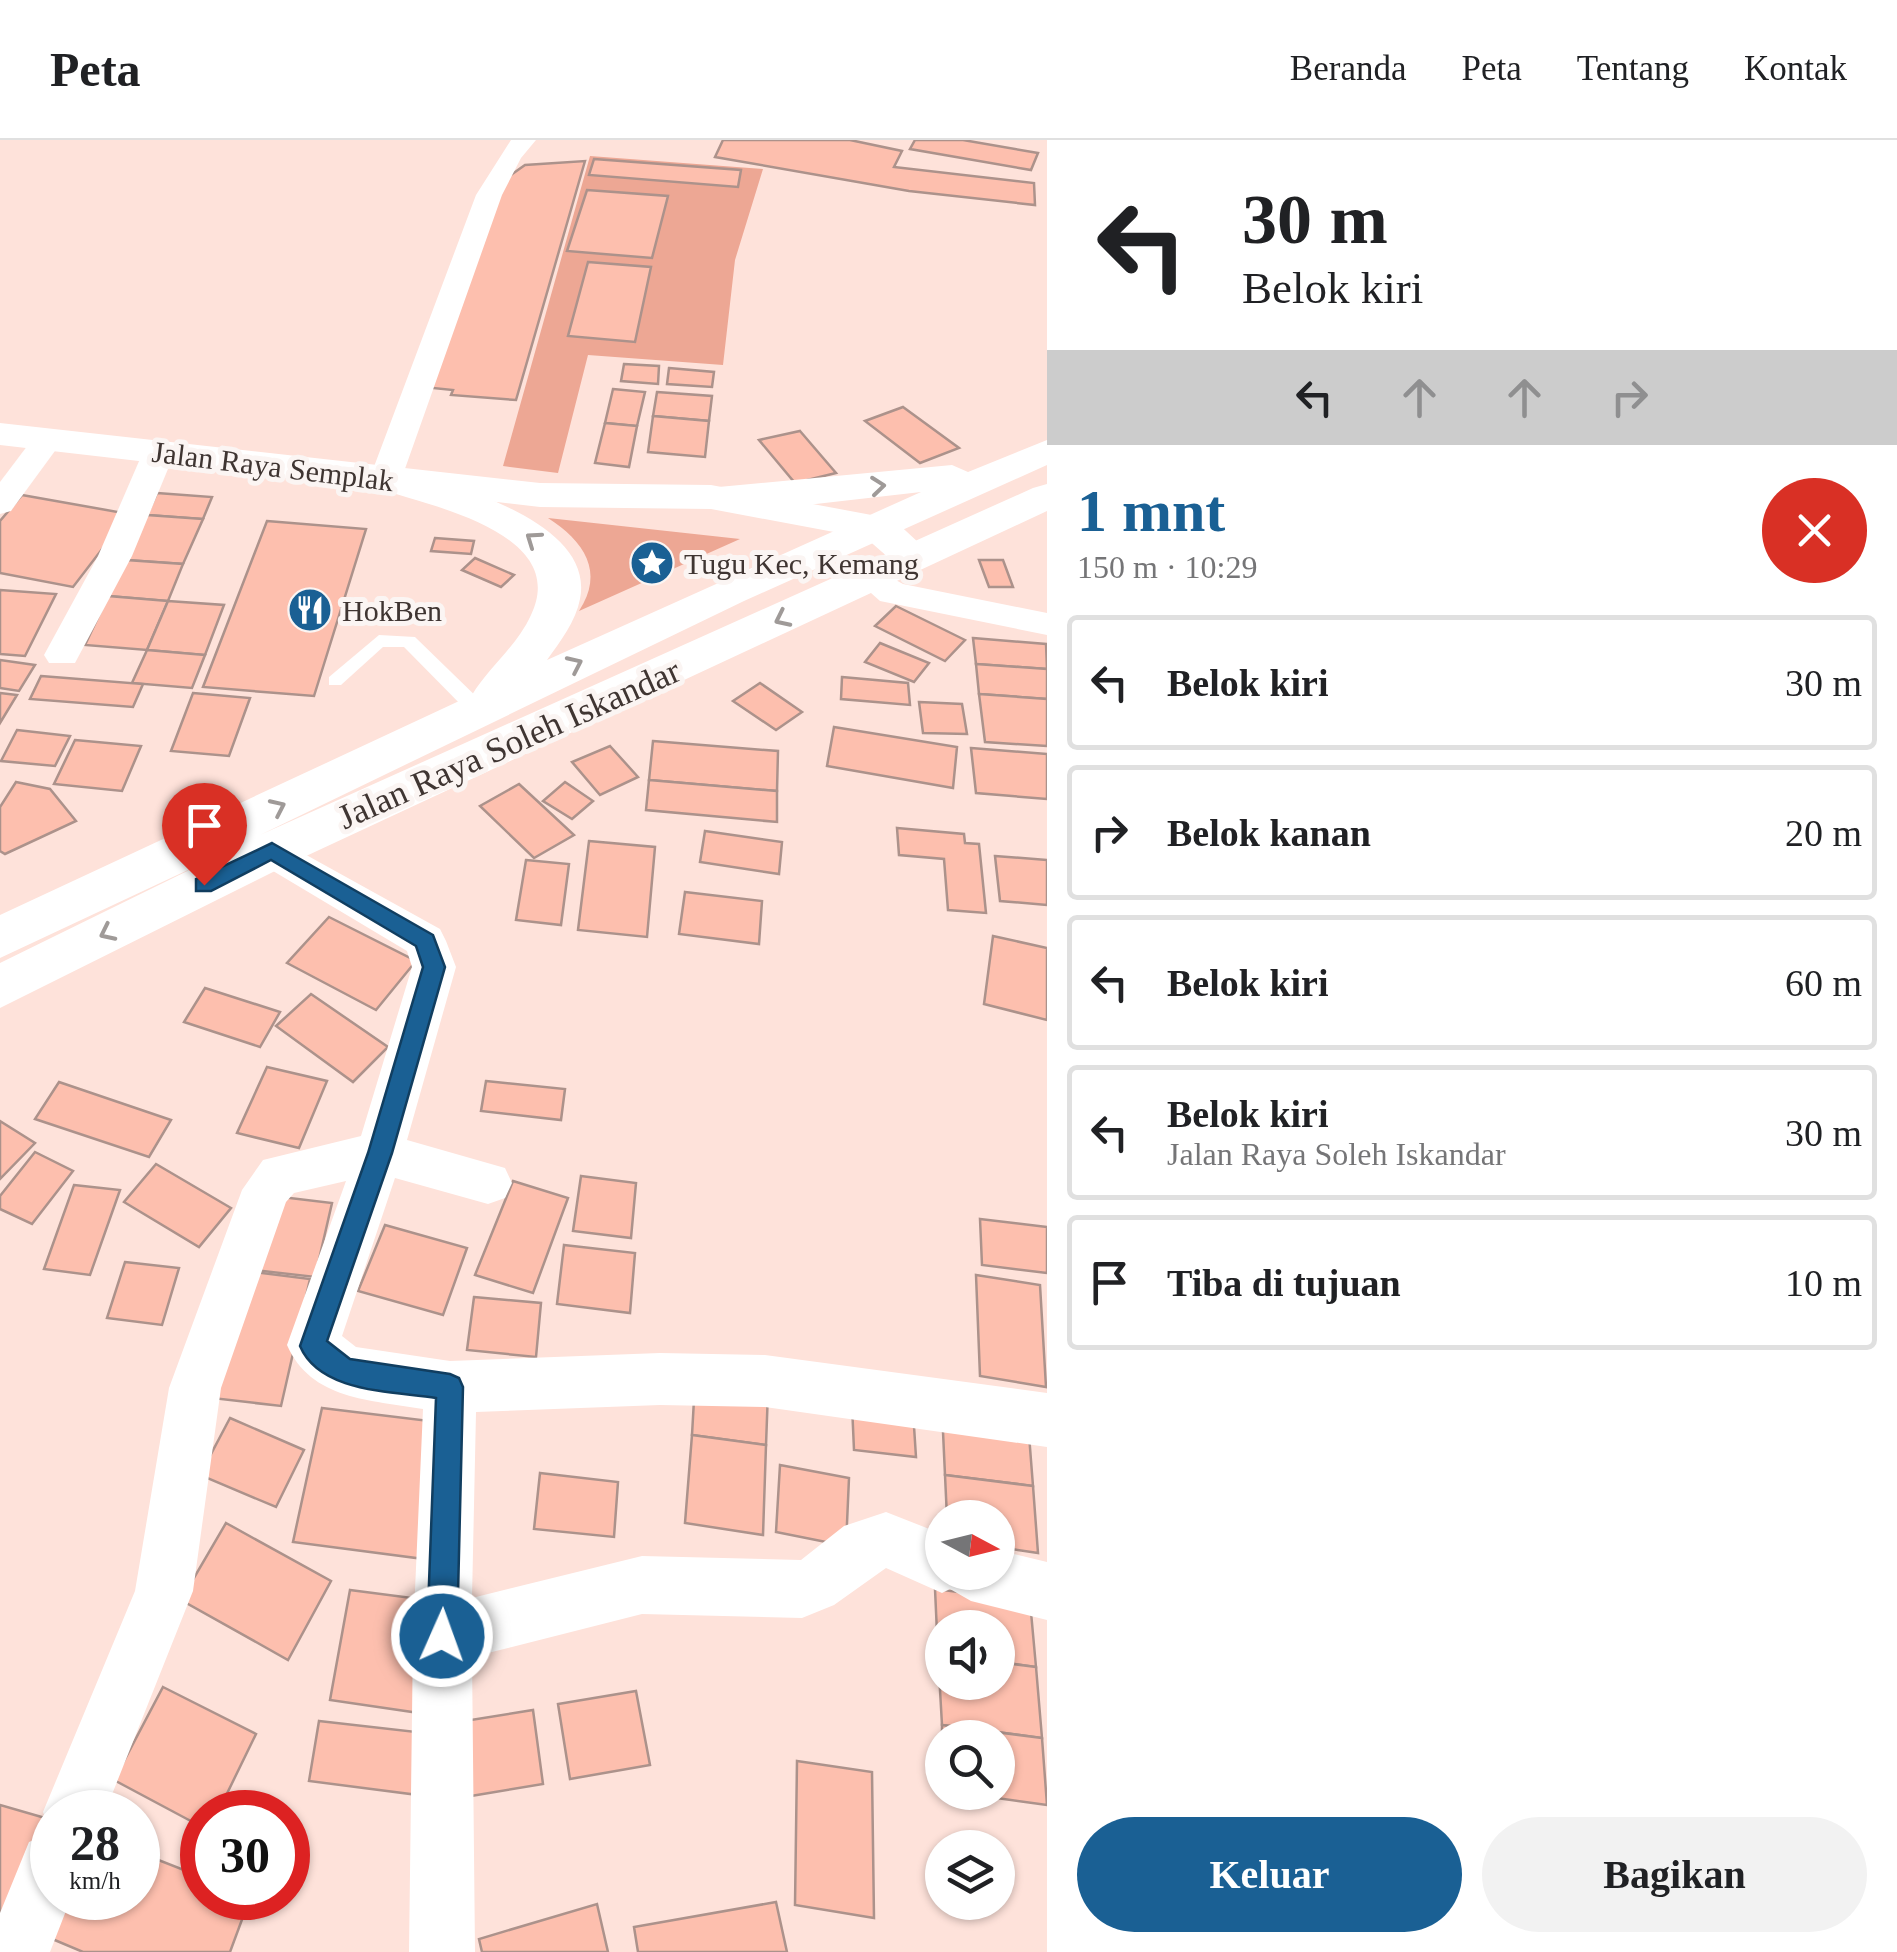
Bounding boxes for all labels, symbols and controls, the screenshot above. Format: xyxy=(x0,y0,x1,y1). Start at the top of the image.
text: Peta xyxy=(50,43,141,96)
text: Beranda xyxy=(1290,49,1406,88)
text: Peta xyxy=(1461,49,1522,88)
text: Tentang xyxy=(1577,49,1689,88)
text: Kontak xyxy=(1744,49,1847,88)
icon: left xyxy=(1077,180,1207,310)
text: 30 m xyxy=(1242,181,1388,258)
text: Belok kiri xyxy=(1242,263,1423,313)
icon: left xyxy=(1287,370,1342,425)
icon: ahead xyxy=(1392,370,1447,425)
icon: ahead xyxy=(1497,370,1552,425)
icon: right xyxy=(1602,370,1657,425)
street label: Jalan Raya Semplak xyxy=(150,435,396,497)
one-way arrow xyxy=(871,476,887,497)
text: 1 mnt xyxy=(1077,478,1225,544)
button: close xyxy=(1762,478,1867,583)
one-way arrow xyxy=(525,533,544,551)
place icon: Tugu Kec, Kemang xyxy=(629,540,675,586)
place label: Tugu Kec, Kemang xyxy=(684,547,919,580)
text: 150 m · 10:29 xyxy=(1077,549,1257,585)
restaurant icon: HokBen xyxy=(287,587,333,633)
place label: HokBen xyxy=(342,594,442,627)
one-way arrow xyxy=(774,606,792,626)
street label: Jalan Raya Soleh Iskandar xyxy=(332,651,686,837)
icon: left xyxy=(1082,655,1137,710)
one-way arrow xyxy=(565,657,583,677)
text: Belok kiri xyxy=(1167,662,1329,704)
text: 30 m xyxy=(1785,662,1862,704)
pin xyxy=(162,783,247,886)
icon: arrive xyxy=(177,798,232,853)
one-way arrow xyxy=(268,799,286,819)
icon: right xyxy=(1082,805,1137,860)
text: Belok kanan xyxy=(1167,812,1371,854)
text: 20 m xyxy=(1785,812,1862,854)
one-way arrow xyxy=(99,921,117,941)
icon: left xyxy=(1082,955,1137,1010)
text: Belok kiri xyxy=(1167,962,1329,1004)
text: 60 m xyxy=(1785,962,1862,1004)
text: Belok kiri xyxy=(1167,1093,1329,1135)
icon: left xyxy=(1082,1105,1137,1160)
text: 30 m xyxy=(1785,1112,1862,1154)
text: Jalan Raya Soleh Iskandar xyxy=(1167,1136,1506,1172)
icon: arrive xyxy=(1082,1255,1137,1310)
text: Tiba di tujuan xyxy=(1167,1262,1401,1304)
text: 10 m xyxy=(1785,1262,1862,1304)
north arrow xyxy=(925,1500,1015,1590)
map controls xyxy=(925,1500,1015,1920)
position arrow xyxy=(390,1584,494,1688)
button: sound xyxy=(925,1610,1015,1700)
button: search xyxy=(925,1720,1015,1810)
speed limit sign: 30 xyxy=(180,1790,310,1920)
text: 28 xyxy=(70,1815,120,1871)
button: Keluar xyxy=(1077,1817,1462,1932)
button: Bagikan xyxy=(1482,1817,1867,1932)
button: layers xyxy=(925,1830,1015,1920)
text: km/h xyxy=(69,1867,121,1894)

